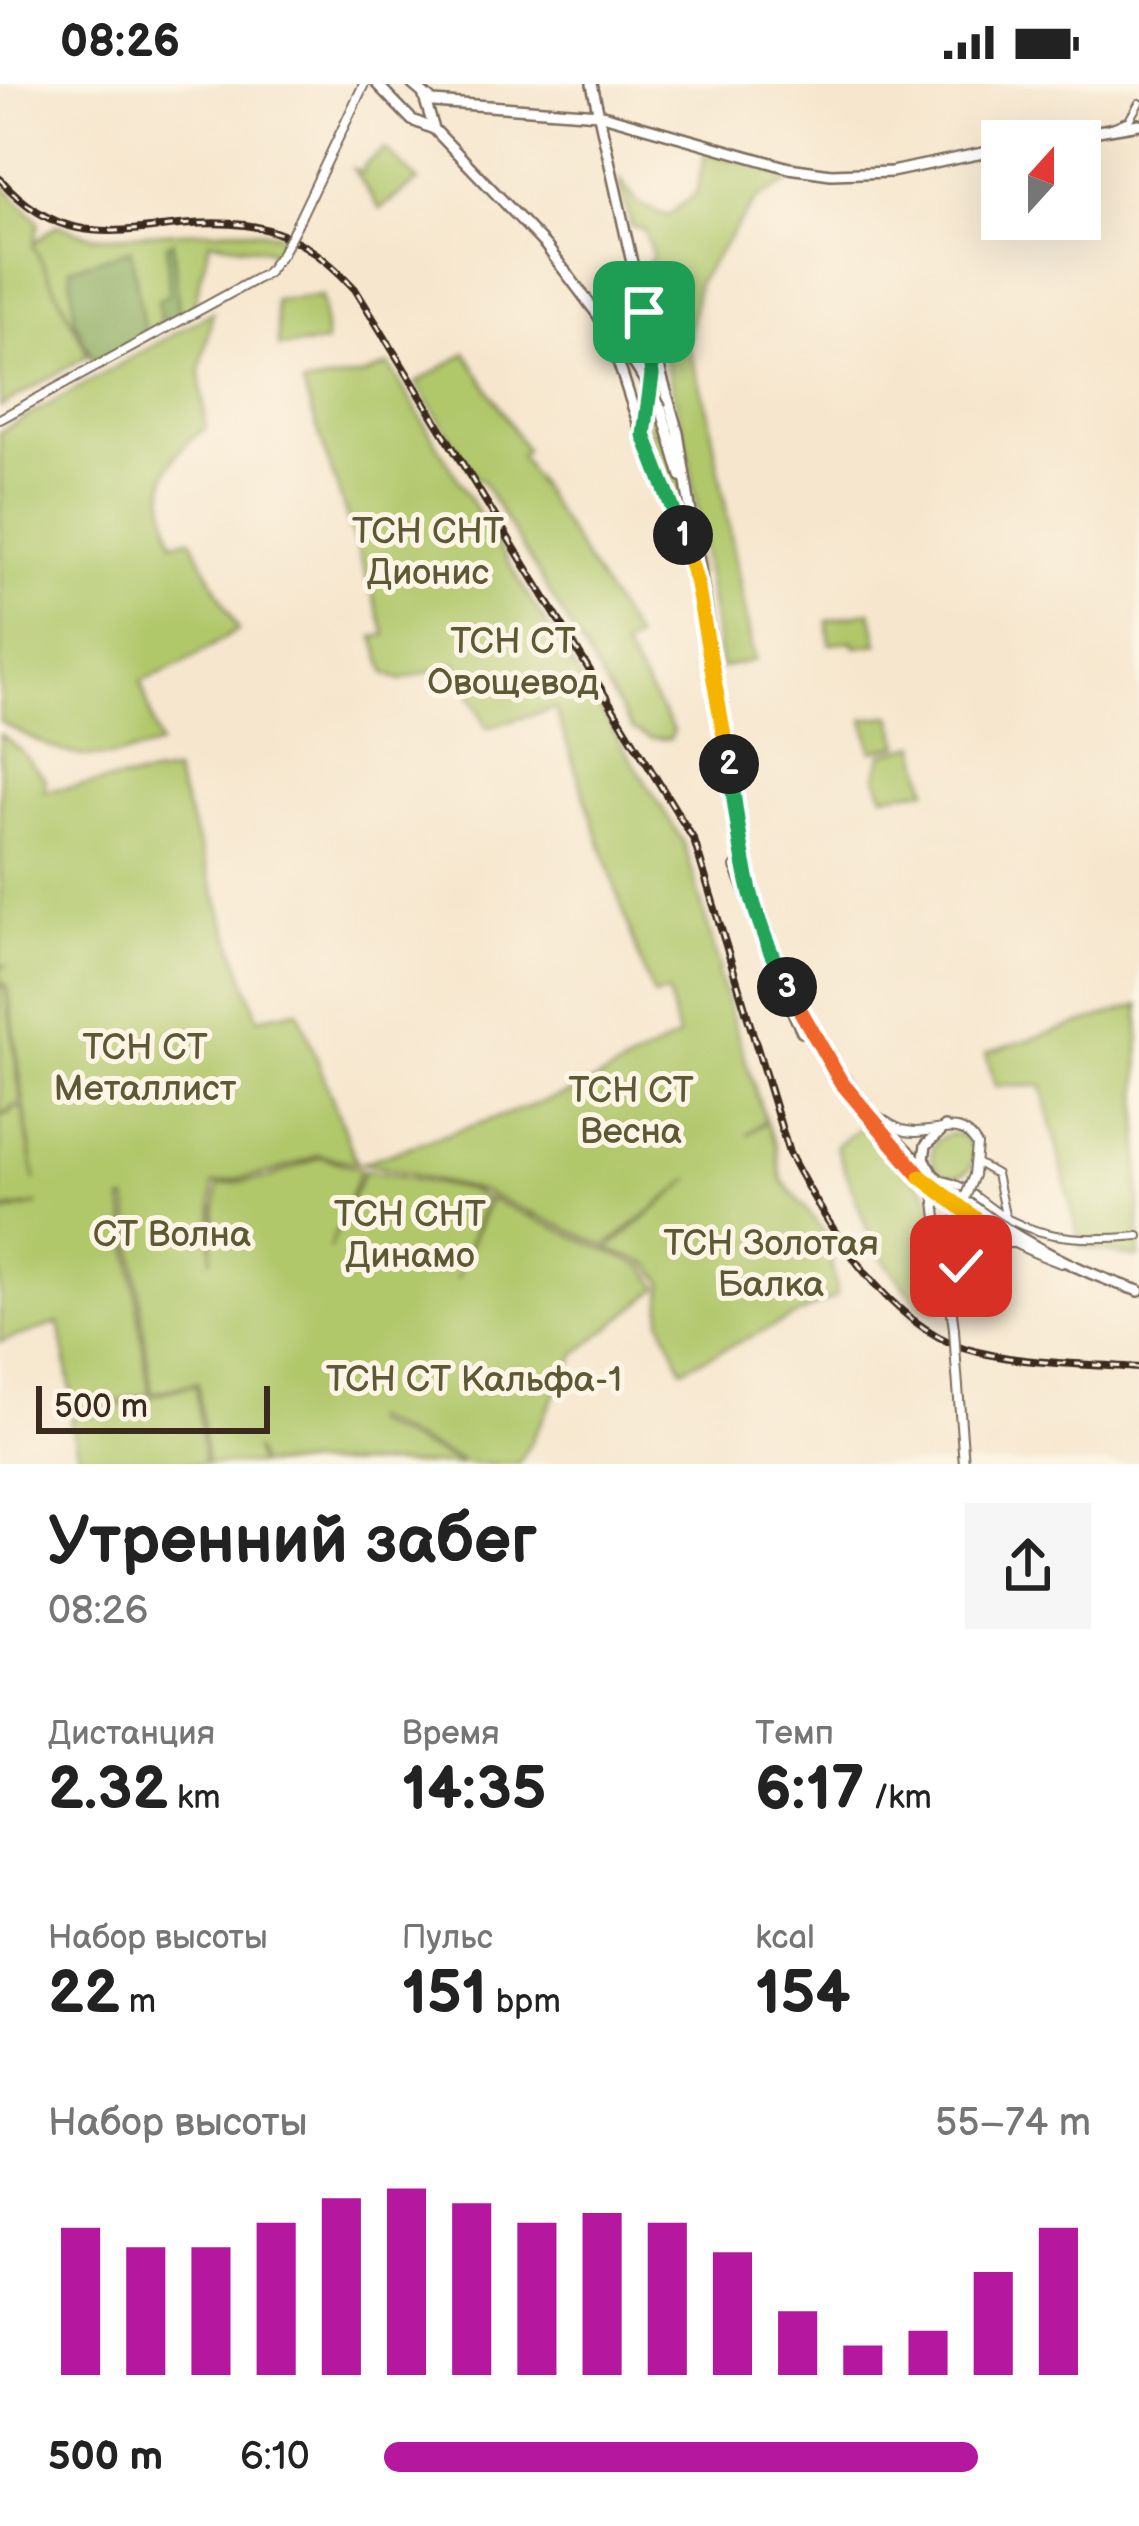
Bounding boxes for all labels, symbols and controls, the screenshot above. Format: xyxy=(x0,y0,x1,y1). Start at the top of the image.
text: 08:26 xyxy=(60,15,180,70)
north arrow xyxy=(981,120,1101,240)
map controls xyxy=(981,120,1101,240)
pin xyxy=(593,261,695,363)
icon: arrive xyxy=(611,279,677,345)
pin: 1 xyxy=(653,505,713,565)
park label: ТСН СНТ Дионис xyxy=(352,511,504,595)
text: 1 xyxy=(676,515,690,555)
park label: ТСН СТ Овощевод xyxy=(427,621,599,705)
pin: 2 xyxy=(699,734,759,794)
text: 2 xyxy=(719,744,739,784)
pin: 3 xyxy=(757,957,817,1017)
text: 3 xyxy=(777,967,797,1007)
park label: ТСН СТ Металлист xyxy=(54,1027,237,1111)
park label: ТСН СТ Весна xyxy=(568,1070,694,1154)
park label: ТСН СНТ Динамо xyxy=(334,1194,486,1278)
park label: СТ Волна xyxy=(93,1214,251,1257)
pin xyxy=(910,1215,1012,1317)
park label: ТСН Золотая Балка xyxy=(663,1223,879,1307)
icon: check xyxy=(928,1233,994,1299)
park label: ТСН СТ Кальфа-1 xyxy=(326,1359,622,1402)
scale bar xyxy=(36,1380,270,1433)
text: 500 m xyxy=(54,1387,148,1427)
text: Утренний забег xyxy=(48,1503,537,1582)
button: share xyxy=(965,1503,1091,1629)
text: 08:26 xyxy=(48,1588,148,1635)
text: Дистанция xyxy=(48,1714,215,1754)
text: Время xyxy=(402,1714,500,1754)
text: Темп xyxy=(755,1714,834,1754)
text: 2.32 xyxy=(48,1754,168,1826)
text: 14:35 xyxy=(402,1754,546,1826)
text: 6:17 xyxy=(755,1754,864,1826)
text: km xyxy=(168,1778,221,1818)
text: /km xyxy=(864,1778,932,1818)
text: Набор высоты xyxy=(48,1918,268,1958)
text: Пульс xyxy=(402,1918,493,1958)
text: kcal xyxy=(755,1918,815,1958)
text: 22 xyxy=(48,1958,120,2030)
text: 151 xyxy=(402,1958,487,2030)
text: 154 xyxy=(755,1958,851,2030)
text: m xyxy=(120,1982,156,2022)
text: bpm xyxy=(487,1982,561,2022)
text: Набор высоты xyxy=(48,2100,308,2147)
text: 55–74 m xyxy=(935,2100,1091,2147)
text: 500 m xyxy=(48,2434,163,2481)
text: 6:10 xyxy=(240,2434,310,2481)

